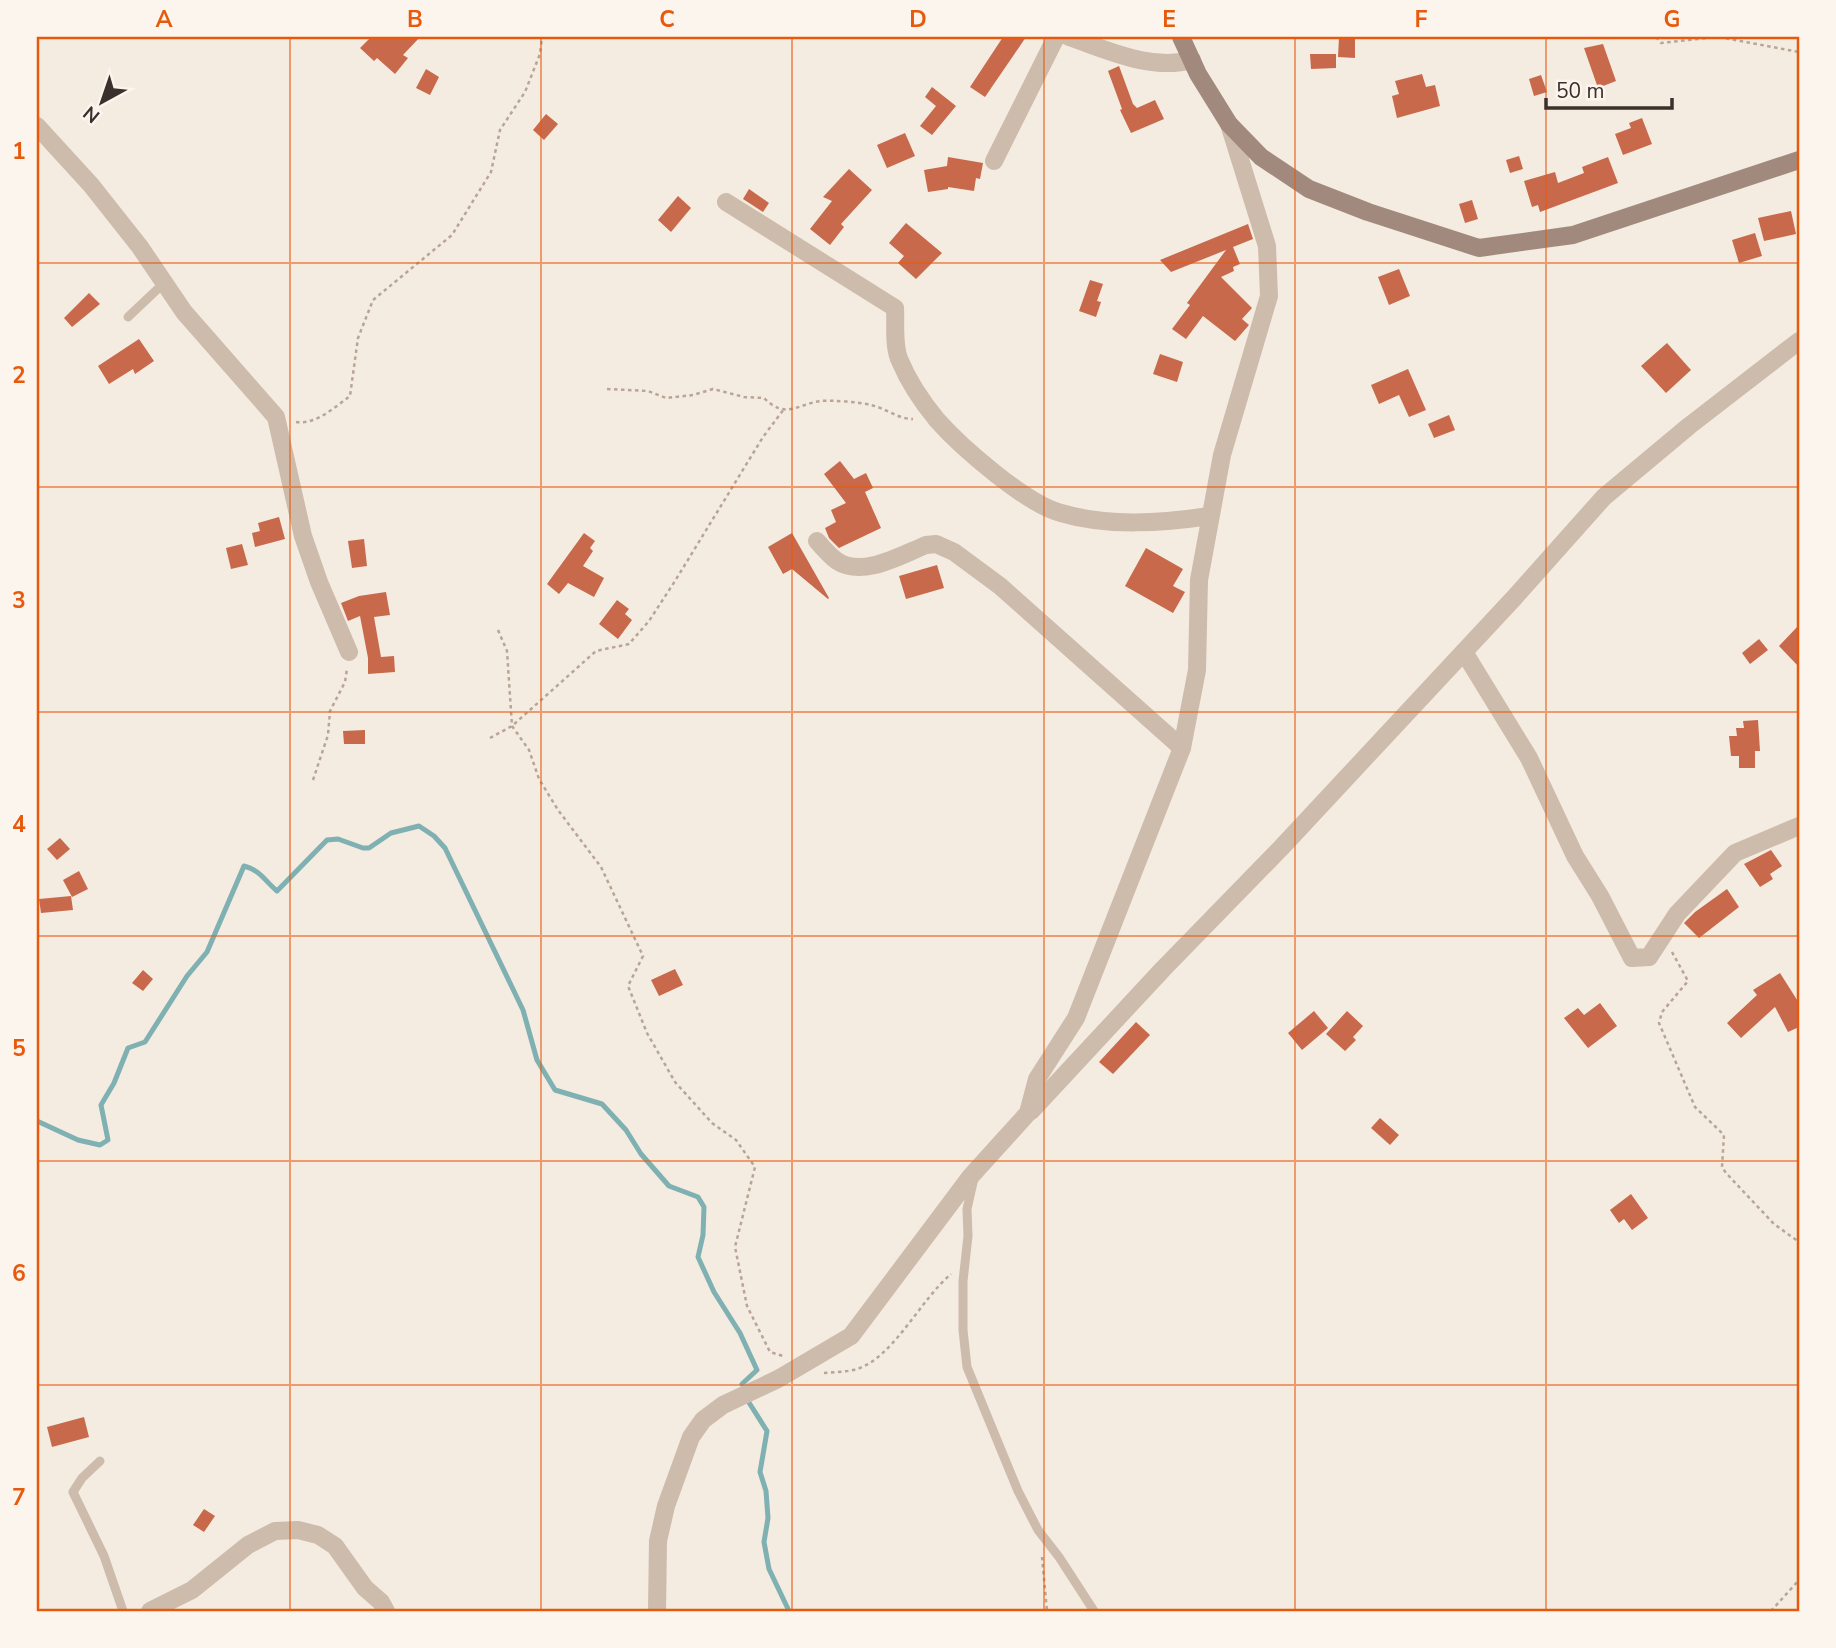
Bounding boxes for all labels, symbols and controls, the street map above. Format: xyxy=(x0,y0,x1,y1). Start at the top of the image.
text: A xyxy=(155,4,173,35)
text: B xyxy=(407,4,423,35)
text: C xyxy=(659,4,675,35)
text: D xyxy=(909,4,927,35)
text: E xyxy=(1162,4,1176,35)
text: F xyxy=(1415,4,1428,35)
text: G xyxy=(1664,4,1680,35)
north arrow xyxy=(66,66,136,136)
scale bar xyxy=(1546,66,1672,110)
text: 50 m xyxy=(1556,77,1605,105)
text: N xyxy=(78,100,106,129)
text: 1 xyxy=(12,136,26,167)
text: 2 xyxy=(12,360,26,391)
text: 3 xyxy=(12,585,26,616)
text: 4 xyxy=(12,809,26,840)
text: 5 xyxy=(12,1033,26,1064)
text: 6 xyxy=(12,1258,26,1289)
text: 7 xyxy=(12,1482,26,1513)

